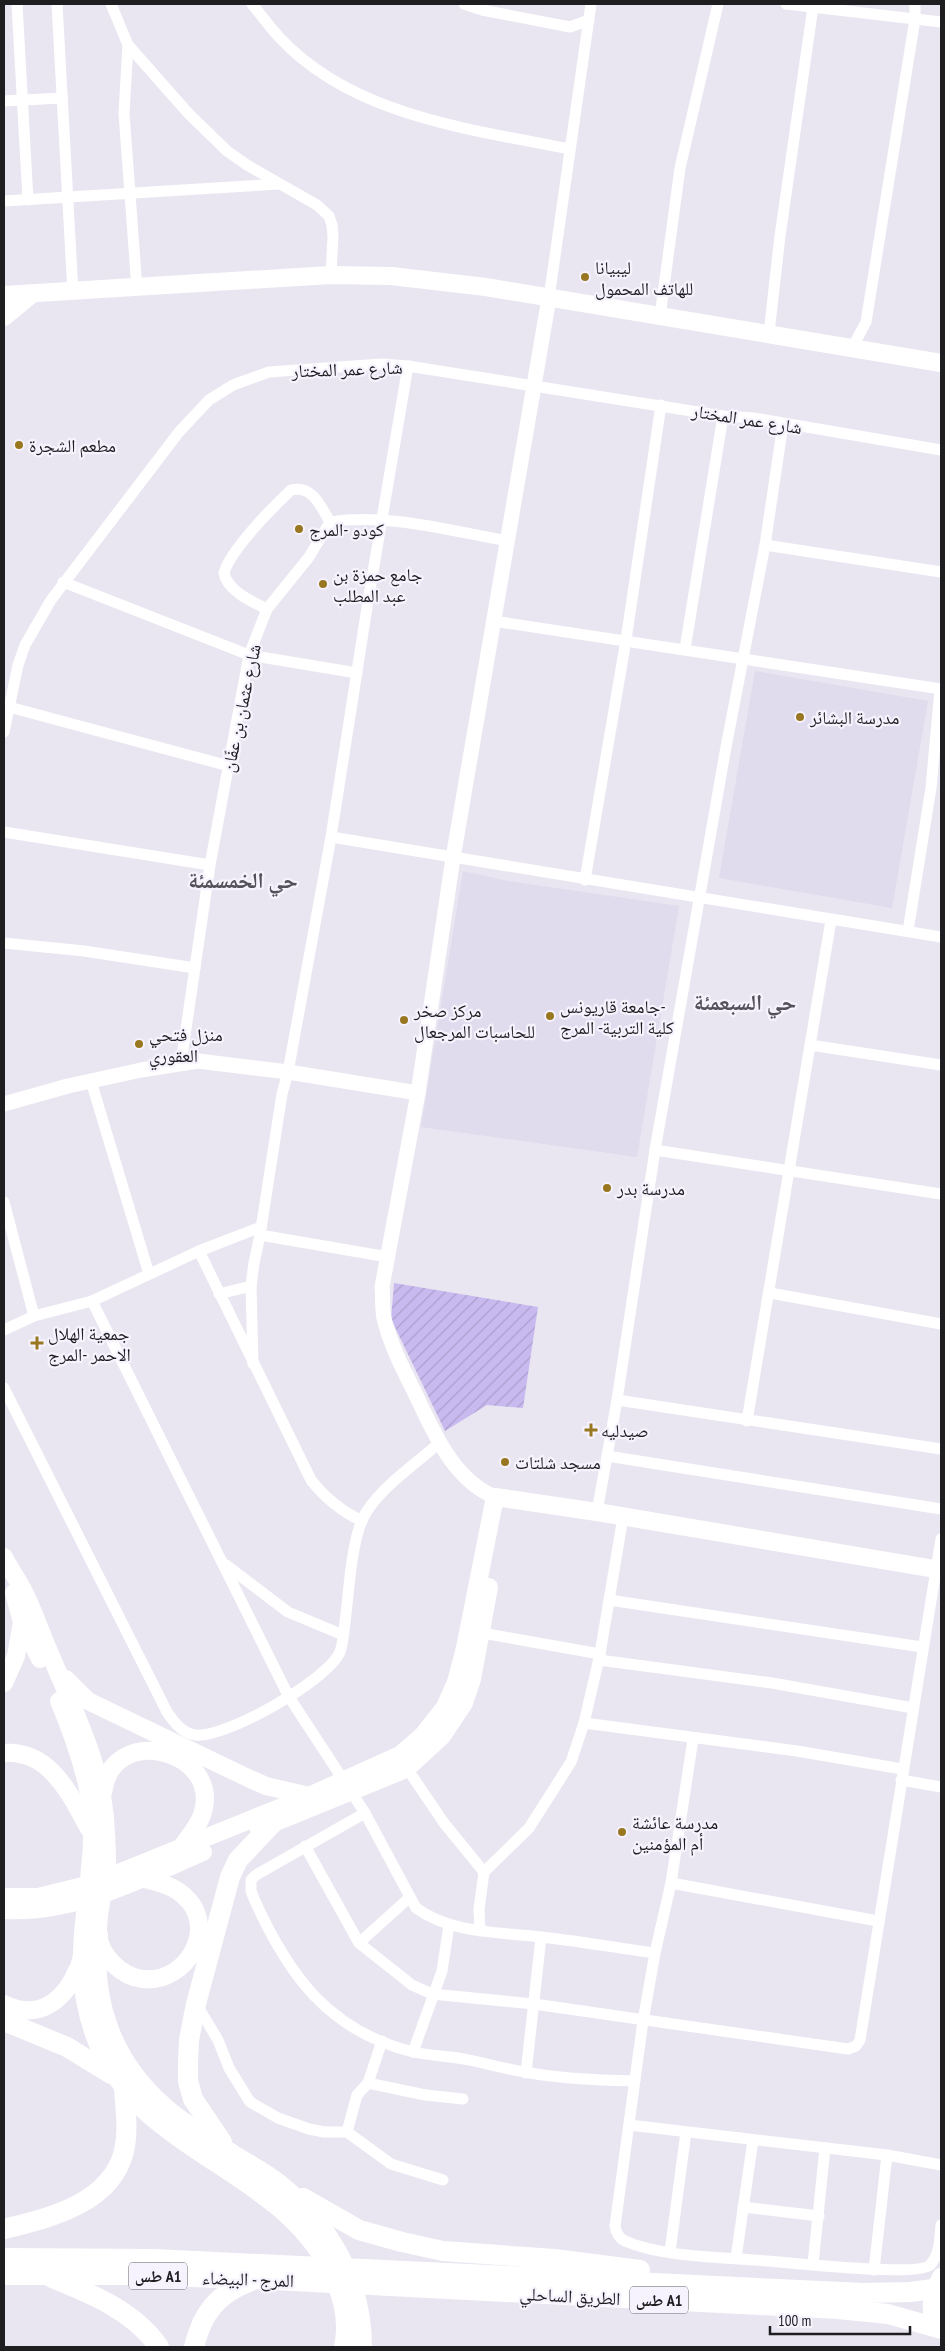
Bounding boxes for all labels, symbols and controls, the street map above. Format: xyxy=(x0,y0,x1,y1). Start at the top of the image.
place label: ليبيانا للهاتف المحمول xyxy=(595,256,693,300)
marker: ليبيانا للهاتف المحمول xyxy=(579,271,591,283)
street label: شارع عمر المختار xyxy=(290,356,403,382)
street label: شارع عمر المختار xyxy=(689,399,804,439)
place label: مطعم الشجرة xyxy=(29,434,116,458)
marker: مطعم الشجرة xyxy=(13,439,25,451)
place label: كودو -المرج xyxy=(309,518,384,542)
marker: كودو -المرج xyxy=(293,523,305,535)
place label: جامع حمزة بن عبد المطلب xyxy=(333,563,422,607)
marker: جامع حمزة بن عبد المطلب xyxy=(317,578,329,590)
street label: شارع عثمان بن عفّان xyxy=(216,642,266,774)
place label: مدرسة البشائر xyxy=(809,706,900,729)
marker: مدرسة البشائر xyxy=(794,711,806,723)
district label: حي الخمسمئة xyxy=(188,866,298,897)
district label: حي السبعمئة xyxy=(694,988,796,1019)
place label: جامعة قاريونس- كلية التربية- المرج xyxy=(560,995,674,1040)
place label: مركز صخر للحاسبات المرجعال xyxy=(413,999,535,1043)
marker: جامعة قاريونس- كلية التربية- المرج xyxy=(544,1010,556,1022)
marker: مركز صخر للحاسبات المرجعال xyxy=(398,1014,410,1026)
place label: منزل فتحي العقوري xyxy=(149,1023,223,1070)
marker: منزل فتحي العقوري xyxy=(133,1038,145,1050)
place label: مدرسة بدر xyxy=(616,1177,685,1200)
marker: مدرسة بدر xyxy=(601,1182,613,1194)
place label: جمعية الهلال الاحمر -المرج xyxy=(48,1322,131,1367)
marker: جمعية الهلال الاحمر -المرج xyxy=(30,1336,44,1350)
place label: صيدليه xyxy=(601,1419,649,1442)
marker: صيدليه xyxy=(585,1424,597,1436)
place label: مسجد شلتات xyxy=(515,1451,601,1474)
marker: مسجد شلتات xyxy=(499,1456,511,1468)
place label: مدرسة عائشة أم المؤمنين xyxy=(632,1811,718,1856)
marker: مدرسة عائشة أم المؤمنين xyxy=(616,1826,628,1838)
road number: طس A1 xyxy=(129,2262,187,2290)
street label: المرج - البيضاء xyxy=(202,2266,294,2293)
street label: الطريق الساحلي xyxy=(519,2282,621,2314)
road number: طس A1 xyxy=(630,2286,688,2314)
scale bar xyxy=(770,2304,910,2336)
text: 100 m xyxy=(778,2311,811,2330)

